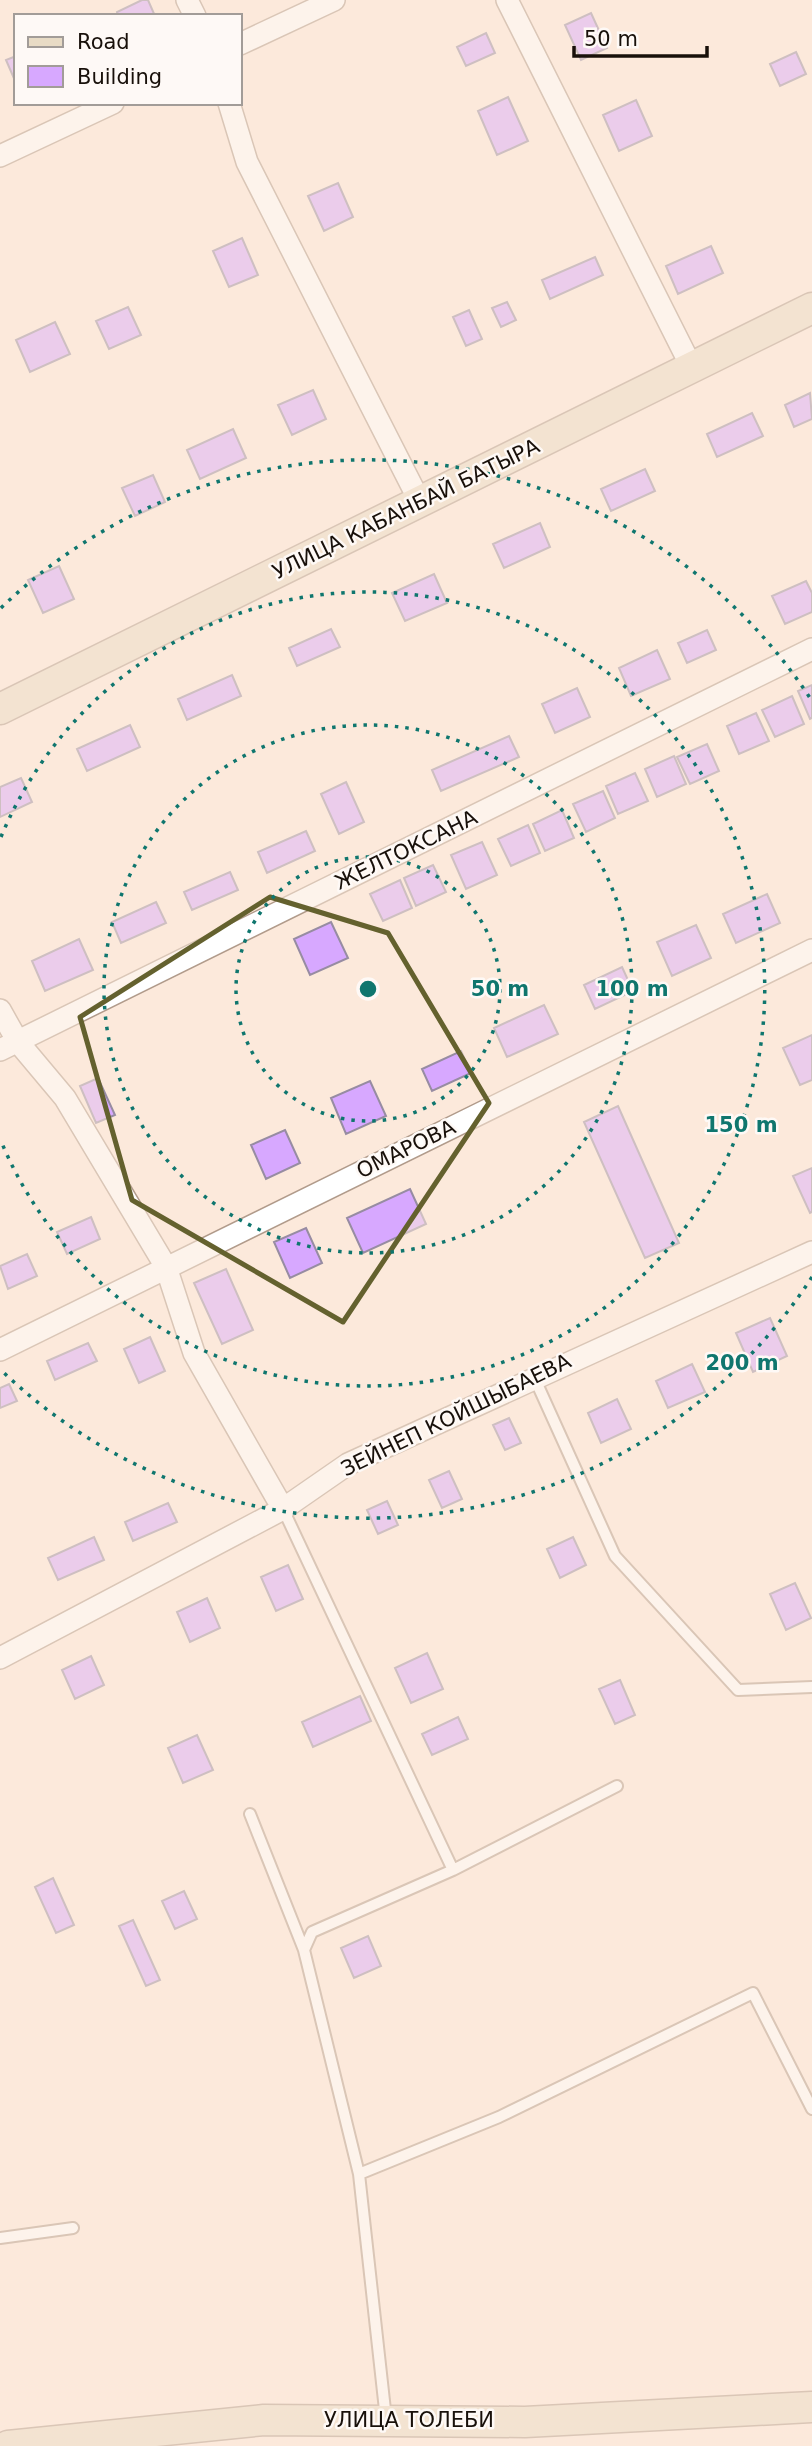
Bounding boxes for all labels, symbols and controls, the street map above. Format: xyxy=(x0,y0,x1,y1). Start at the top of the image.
legend xyxy=(14,14,242,105)
scale bar xyxy=(574,14,707,58)
text: 50 m xyxy=(584,27,638,51)
text: Road xyxy=(77,30,130,54)
text: Building xyxy=(77,65,162,89)
street label: УЛИЦА КАБАНБАЙ БАТЫРА xyxy=(268,433,544,584)
street label: ЖЕЛТОКСАНА xyxy=(331,805,482,895)
centre of rings xyxy=(356,977,380,1001)
text: 50 m xyxy=(471,977,529,1001)
text: 100 m xyxy=(595,977,669,1001)
text: 150 m xyxy=(704,1113,778,1137)
street label: ОМАРОВА xyxy=(353,1114,460,1183)
street label: ЗЕЙНЕП КОЙШЫБАЕВА xyxy=(337,1348,575,1481)
text: 200 m xyxy=(705,1351,779,1375)
street label: УЛИЦА ТОЛЕБИ xyxy=(324,2408,494,2432)

